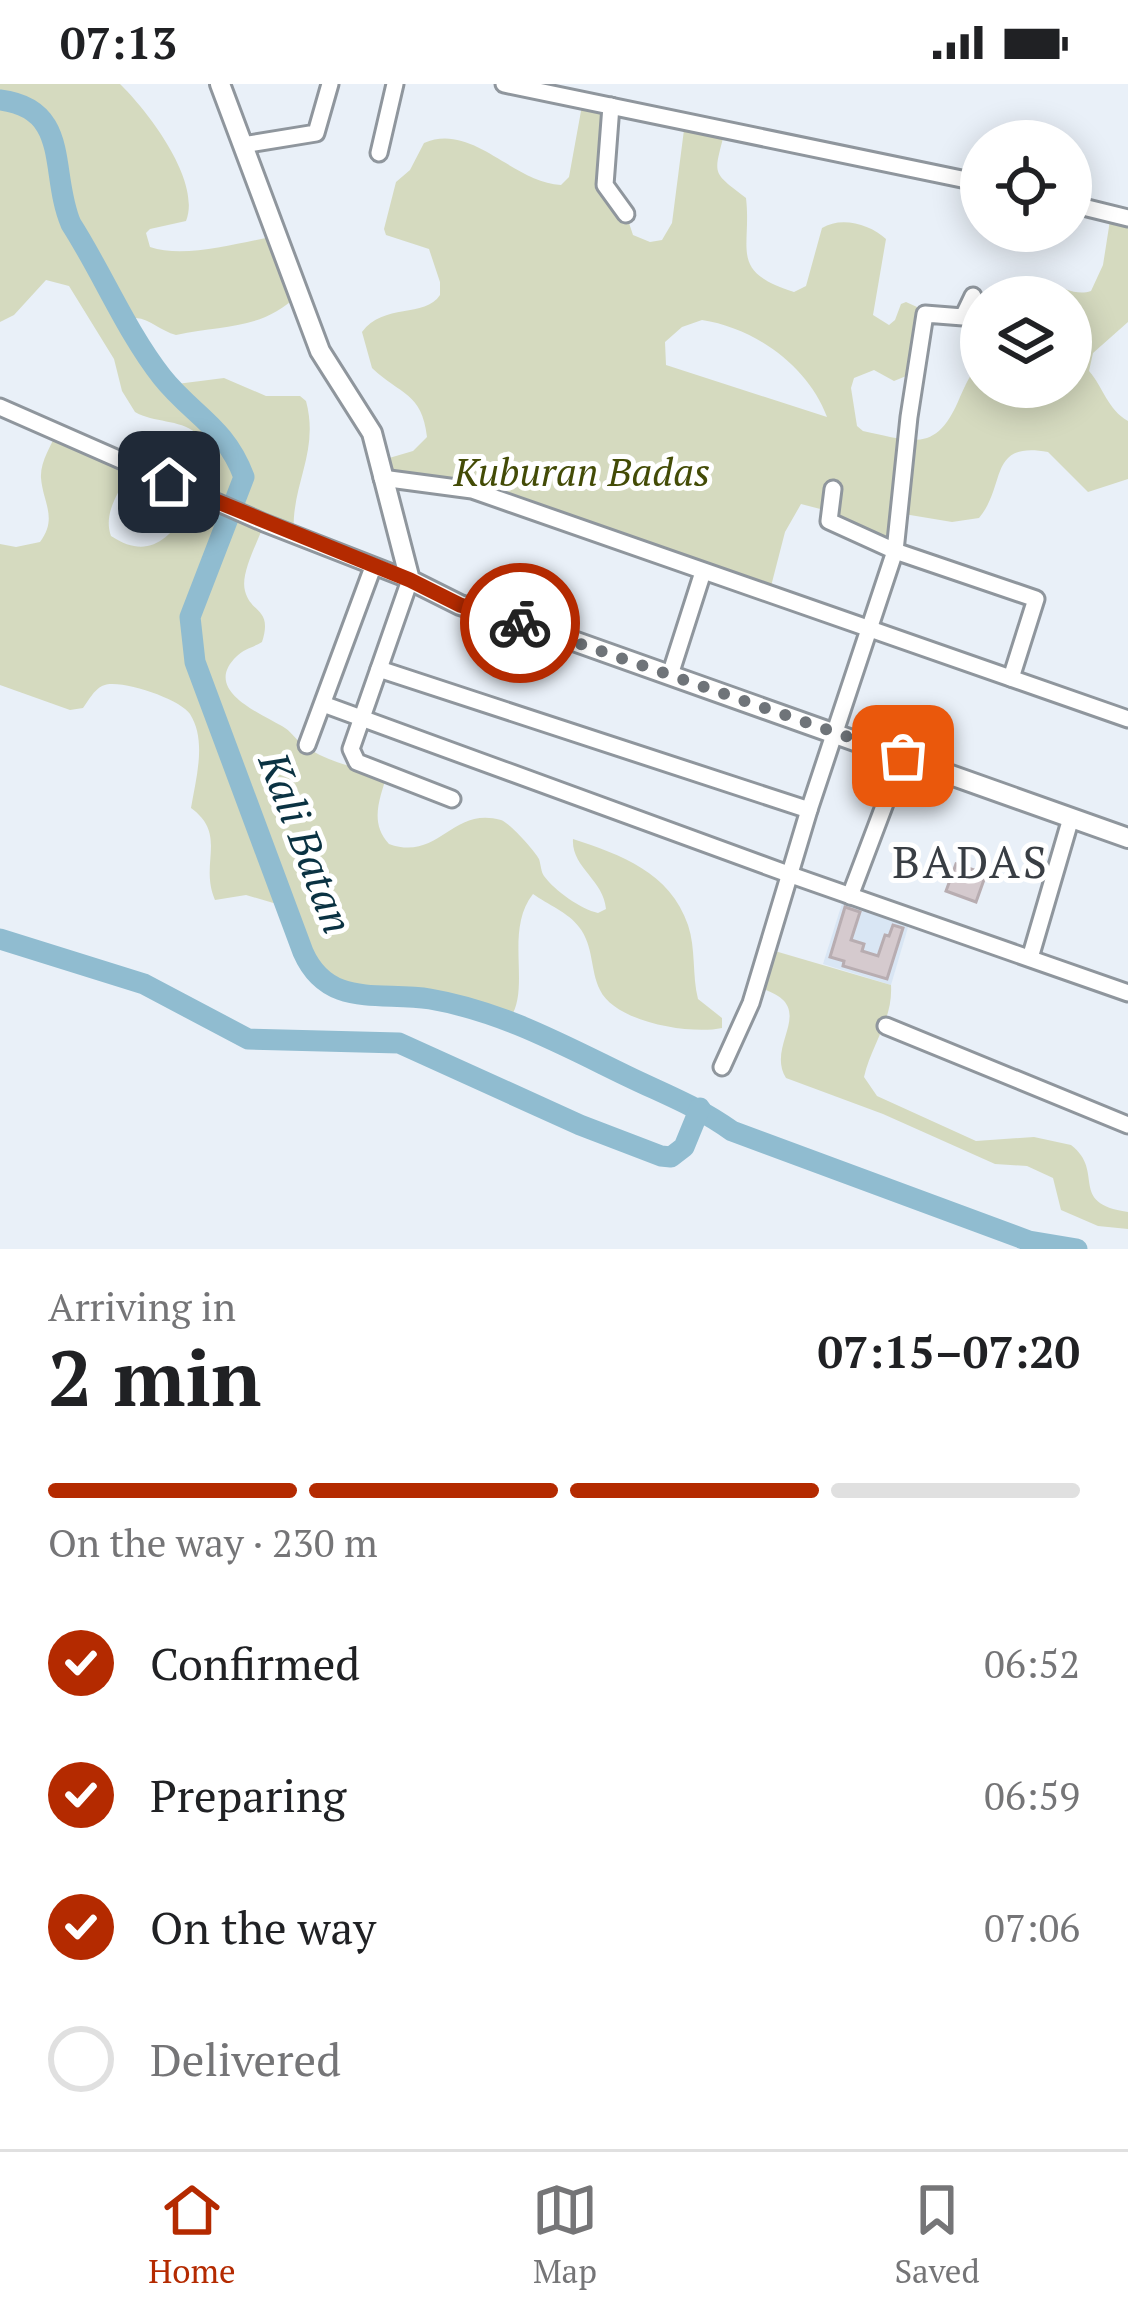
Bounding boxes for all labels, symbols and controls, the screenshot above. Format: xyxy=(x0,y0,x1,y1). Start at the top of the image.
text: 07:13 xyxy=(60,12,177,72)
map controls xyxy=(960,120,1092,408)
button: locate xyxy=(960,120,1092,252)
button: layers xyxy=(960,276,1092,408)
pin xyxy=(118,431,220,533)
park label: Kuburan Badas xyxy=(453,445,710,497)
icon: home xyxy=(136,449,202,515)
courier xyxy=(460,563,580,683)
icon: bike xyxy=(487,590,553,656)
pin xyxy=(852,705,954,807)
icon: bag xyxy=(870,723,936,789)
water label: Kali Batan xyxy=(246,743,367,941)
district label: BADAS xyxy=(892,831,1050,891)
text: Arriving in xyxy=(48,1280,236,1332)
text: 07:15–07:20 xyxy=(818,1321,1080,1381)
text: 2 min xyxy=(48,1325,261,1428)
text: On the way · 230 m xyxy=(48,1516,378,1568)
icon: check xyxy=(48,1630,114,1696)
text: Confirmed xyxy=(150,1633,360,1693)
text: 06:52 xyxy=(984,1637,1080,1689)
icon: check xyxy=(48,1762,114,1828)
text: Preparing xyxy=(150,1765,346,1825)
text: 06:59 xyxy=(984,1769,1080,1821)
icon: check xyxy=(48,1894,114,1960)
text: On the way xyxy=(150,1897,376,1957)
text: 07:06 xyxy=(984,1901,1080,1953)
text: Delivered xyxy=(150,2029,341,2089)
tab: Home xyxy=(148,2177,236,2292)
tab: Map xyxy=(532,2177,598,2292)
tab: Saved xyxy=(894,2177,980,2292)

